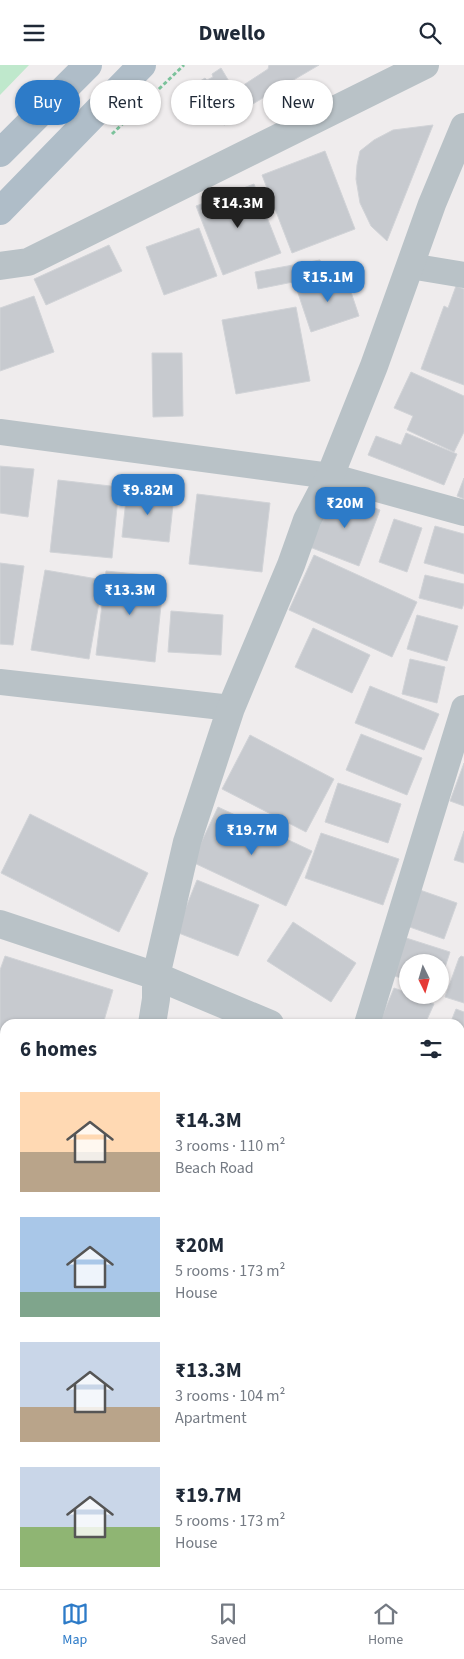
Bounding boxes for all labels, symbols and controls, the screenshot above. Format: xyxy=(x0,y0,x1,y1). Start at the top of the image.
text: Dwello xyxy=(198,17,266,49)
icon: menu xyxy=(20,19,48,47)
icon: search xyxy=(416,19,444,47)
chip: Buy xyxy=(15,80,80,125)
chip: Rent xyxy=(90,80,161,125)
chip: Filters xyxy=(171,80,253,125)
chip: New xyxy=(263,80,333,125)
pin: ₹14.3M xyxy=(197,186,279,229)
text: ₹14.3M xyxy=(213,192,263,214)
pin: ₹15.1M xyxy=(287,261,369,303)
text: ₹15.1M xyxy=(303,266,353,288)
pin: ₹9.82M xyxy=(107,473,189,516)
text: ₹9.82M xyxy=(123,479,173,501)
pin: ₹20M xyxy=(315,487,375,529)
text: ₹20M xyxy=(326,492,364,514)
pin: ₹13.3M xyxy=(89,573,171,616)
text: ₹13.3M xyxy=(105,579,155,601)
pin: ₹19.7M xyxy=(211,813,293,856)
text: ₹19.7M xyxy=(227,819,277,841)
north arrow xyxy=(399,954,449,1004)
map controls xyxy=(399,954,449,1004)
text: 6 homes xyxy=(20,1034,97,1064)
icon: filters xyxy=(417,1035,445,1063)
text: ₹14.3M xyxy=(175,1105,242,1135)
icon: home xyxy=(60,1112,120,1172)
text: 3 rooms · 110 m² xyxy=(175,1135,285,1157)
text: Beach Road xyxy=(175,1157,254,1179)
text: ₹20M xyxy=(175,1230,224,1260)
icon: home xyxy=(60,1237,120,1297)
text: 5 rooms · 173 m² xyxy=(175,1260,285,1282)
text: House xyxy=(175,1282,217,1304)
text: ₹13.3M xyxy=(175,1355,242,1385)
icon: home xyxy=(60,1362,120,1422)
text: 3 rooms · 104 m² xyxy=(175,1385,285,1407)
text: Apartment xyxy=(175,1407,247,1429)
text: ₹19.7M xyxy=(175,1480,242,1510)
icon: home xyxy=(60,1487,120,1547)
text: 5 rooms · 173 m² xyxy=(175,1510,285,1532)
text: House xyxy=(175,1532,217,1554)
tab: Map xyxy=(61,1600,89,1650)
tab: Saved xyxy=(210,1600,246,1650)
tab: Home xyxy=(368,1600,403,1650)

